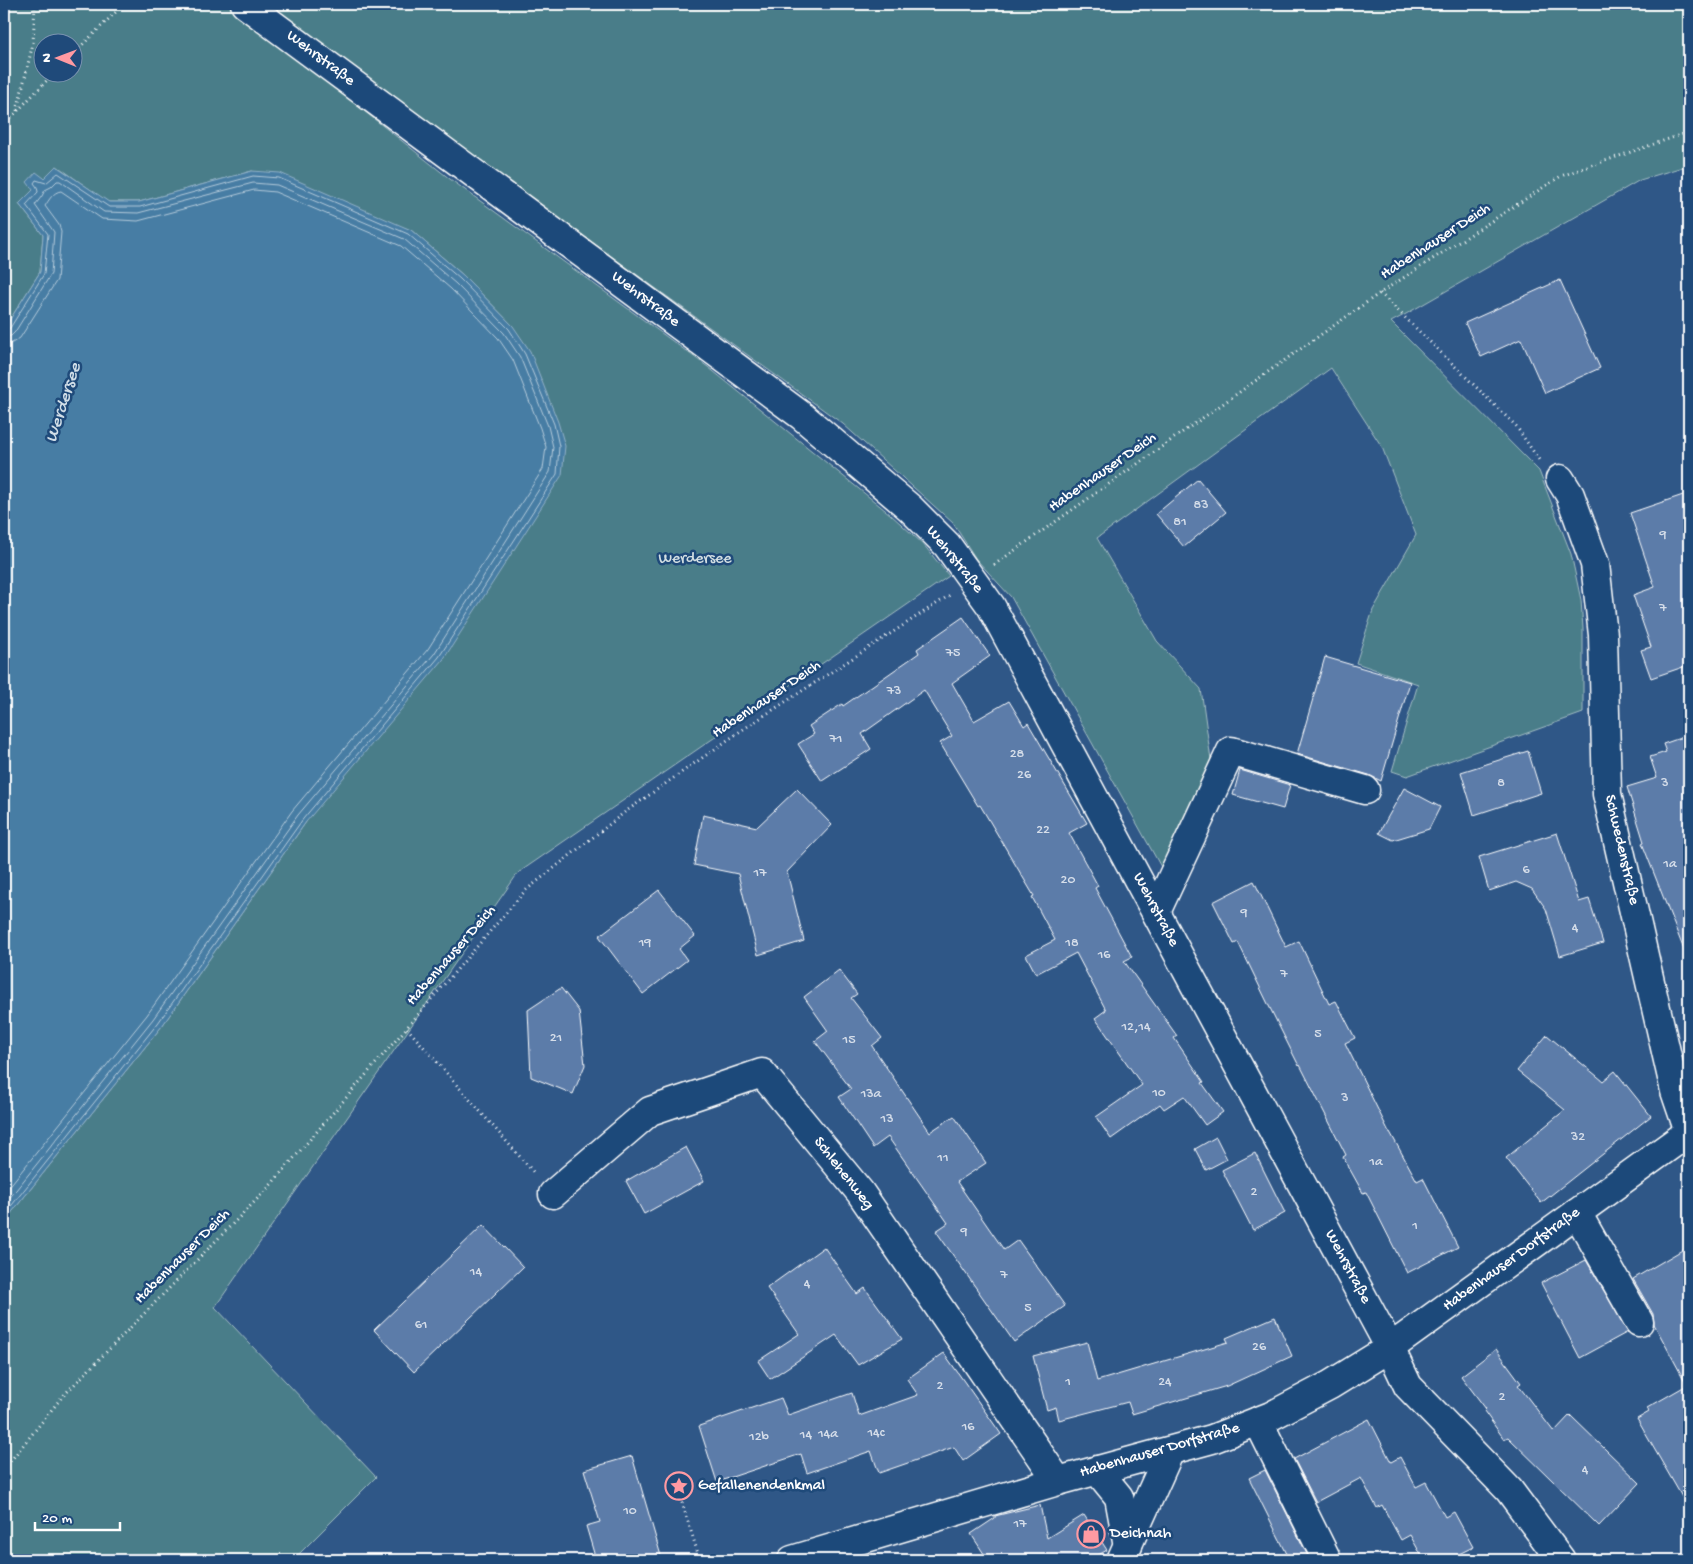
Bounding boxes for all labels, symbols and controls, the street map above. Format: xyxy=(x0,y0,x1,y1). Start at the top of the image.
street label: Wehrstraße xyxy=(282,27,359,91)
north arrow xyxy=(32,32,82,82)
text: N xyxy=(39,53,56,63)
street label: Habenhauser Deich xyxy=(1378,199,1495,285)
street label: Wehrstraße xyxy=(607,268,684,332)
water label: Werdersee xyxy=(41,360,87,445)
street label: Habenhauser Deich xyxy=(1045,429,1161,517)
house number: 83 xyxy=(1194,497,1208,514)
house number: 81 xyxy=(1173,514,1187,531)
street label: Wehrstraße xyxy=(921,523,987,598)
house number: 9 xyxy=(1658,527,1667,544)
park label: Werdersee xyxy=(658,550,732,569)
house number: 7 xyxy=(1658,600,1667,617)
house number: 75 xyxy=(945,645,960,662)
street label: Habenhauser Deich xyxy=(709,656,825,743)
house number: 73 xyxy=(886,683,901,700)
house number: 71 xyxy=(829,731,842,748)
house number: 28 xyxy=(1010,746,1025,763)
house number: 26 xyxy=(1017,767,1032,784)
house number: 8 xyxy=(1497,775,1505,792)
house number: 3 xyxy=(1660,775,1669,792)
street label: Schwedenstraße xyxy=(1599,793,1643,908)
house number: 22 xyxy=(1036,822,1050,839)
house number: 1a xyxy=(1662,856,1678,873)
house number: 6 xyxy=(1522,862,1530,879)
house number: 17 xyxy=(753,865,767,882)
street label: Wehrstraße xyxy=(1128,870,1183,951)
house number: 20 xyxy=(1061,872,1075,889)
street label: Habenhauser Deich xyxy=(403,902,501,1010)
house number: 9 xyxy=(1239,905,1248,922)
house number: 4 xyxy=(1572,920,1579,937)
house number: 19 xyxy=(638,935,651,952)
house number: 18 xyxy=(1064,935,1079,952)
house number: 16 xyxy=(1097,947,1111,964)
house number: 7 xyxy=(1279,966,1288,983)
house number: 12,14 xyxy=(1120,1019,1151,1036)
house number: 5 xyxy=(1314,1026,1322,1043)
house number: 21 xyxy=(550,1030,562,1047)
house number: 15 xyxy=(841,1032,856,1049)
house number: 10 xyxy=(1151,1085,1166,1102)
house number: 13a xyxy=(860,1086,883,1103)
house number: 3 xyxy=(1340,1090,1349,1107)
house number: 13 xyxy=(880,1111,893,1128)
house number: 32 xyxy=(1570,1129,1585,1146)
street label: Schlehenweg xyxy=(809,1134,877,1214)
house number: 11 xyxy=(936,1150,949,1167)
house number: 1a xyxy=(1368,1154,1384,1171)
house number: 2 xyxy=(1251,1184,1258,1201)
street label: Habenhauser Dorfstraße xyxy=(1440,1203,1585,1316)
street label: Habenhauser Deich xyxy=(131,1205,235,1309)
house number: 1 xyxy=(1411,1218,1418,1235)
house number: 9 xyxy=(959,1224,968,1241)
street label: Wehrstraße xyxy=(1320,1227,1375,1308)
house number: 14 xyxy=(469,1264,483,1281)
house number: 7 xyxy=(999,1267,1008,1284)
house number: 4 xyxy=(804,1276,811,1293)
house number: 5 xyxy=(1024,1300,1032,1317)
house number: 61 xyxy=(415,1317,427,1334)
house number: 26 xyxy=(1252,1339,1267,1356)
house number: 1 xyxy=(1064,1374,1071,1391)
house number: 24 xyxy=(1158,1374,1172,1391)
house number: 2 xyxy=(937,1378,944,1395)
house number: 2 xyxy=(1499,1389,1506,1406)
house number: 16 xyxy=(961,1419,975,1436)
street label: Habenhauser Dorfstraße xyxy=(1078,1419,1243,1483)
house number: 14c xyxy=(866,1425,886,1442)
house number: 14a xyxy=(817,1426,839,1443)
house number: 14 xyxy=(799,1427,813,1444)
house number: 12b xyxy=(748,1429,770,1446)
house number: 4 xyxy=(1582,1462,1589,1479)
place icon: Gefallenendenkmal xyxy=(664,1471,694,1501)
place label: Gefallenendenkmal xyxy=(698,1477,825,1496)
scale bar xyxy=(35,1499,120,1531)
house number: 10 xyxy=(622,1503,637,1520)
text: 20 m xyxy=(42,1510,72,1528)
house number: 17 xyxy=(1013,1516,1027,1533)
shop icon: Deichnah xyxy=(1076,1519,1106,1549)
place label: Deichnah xyxy=(1109,1525,1172,1544)

